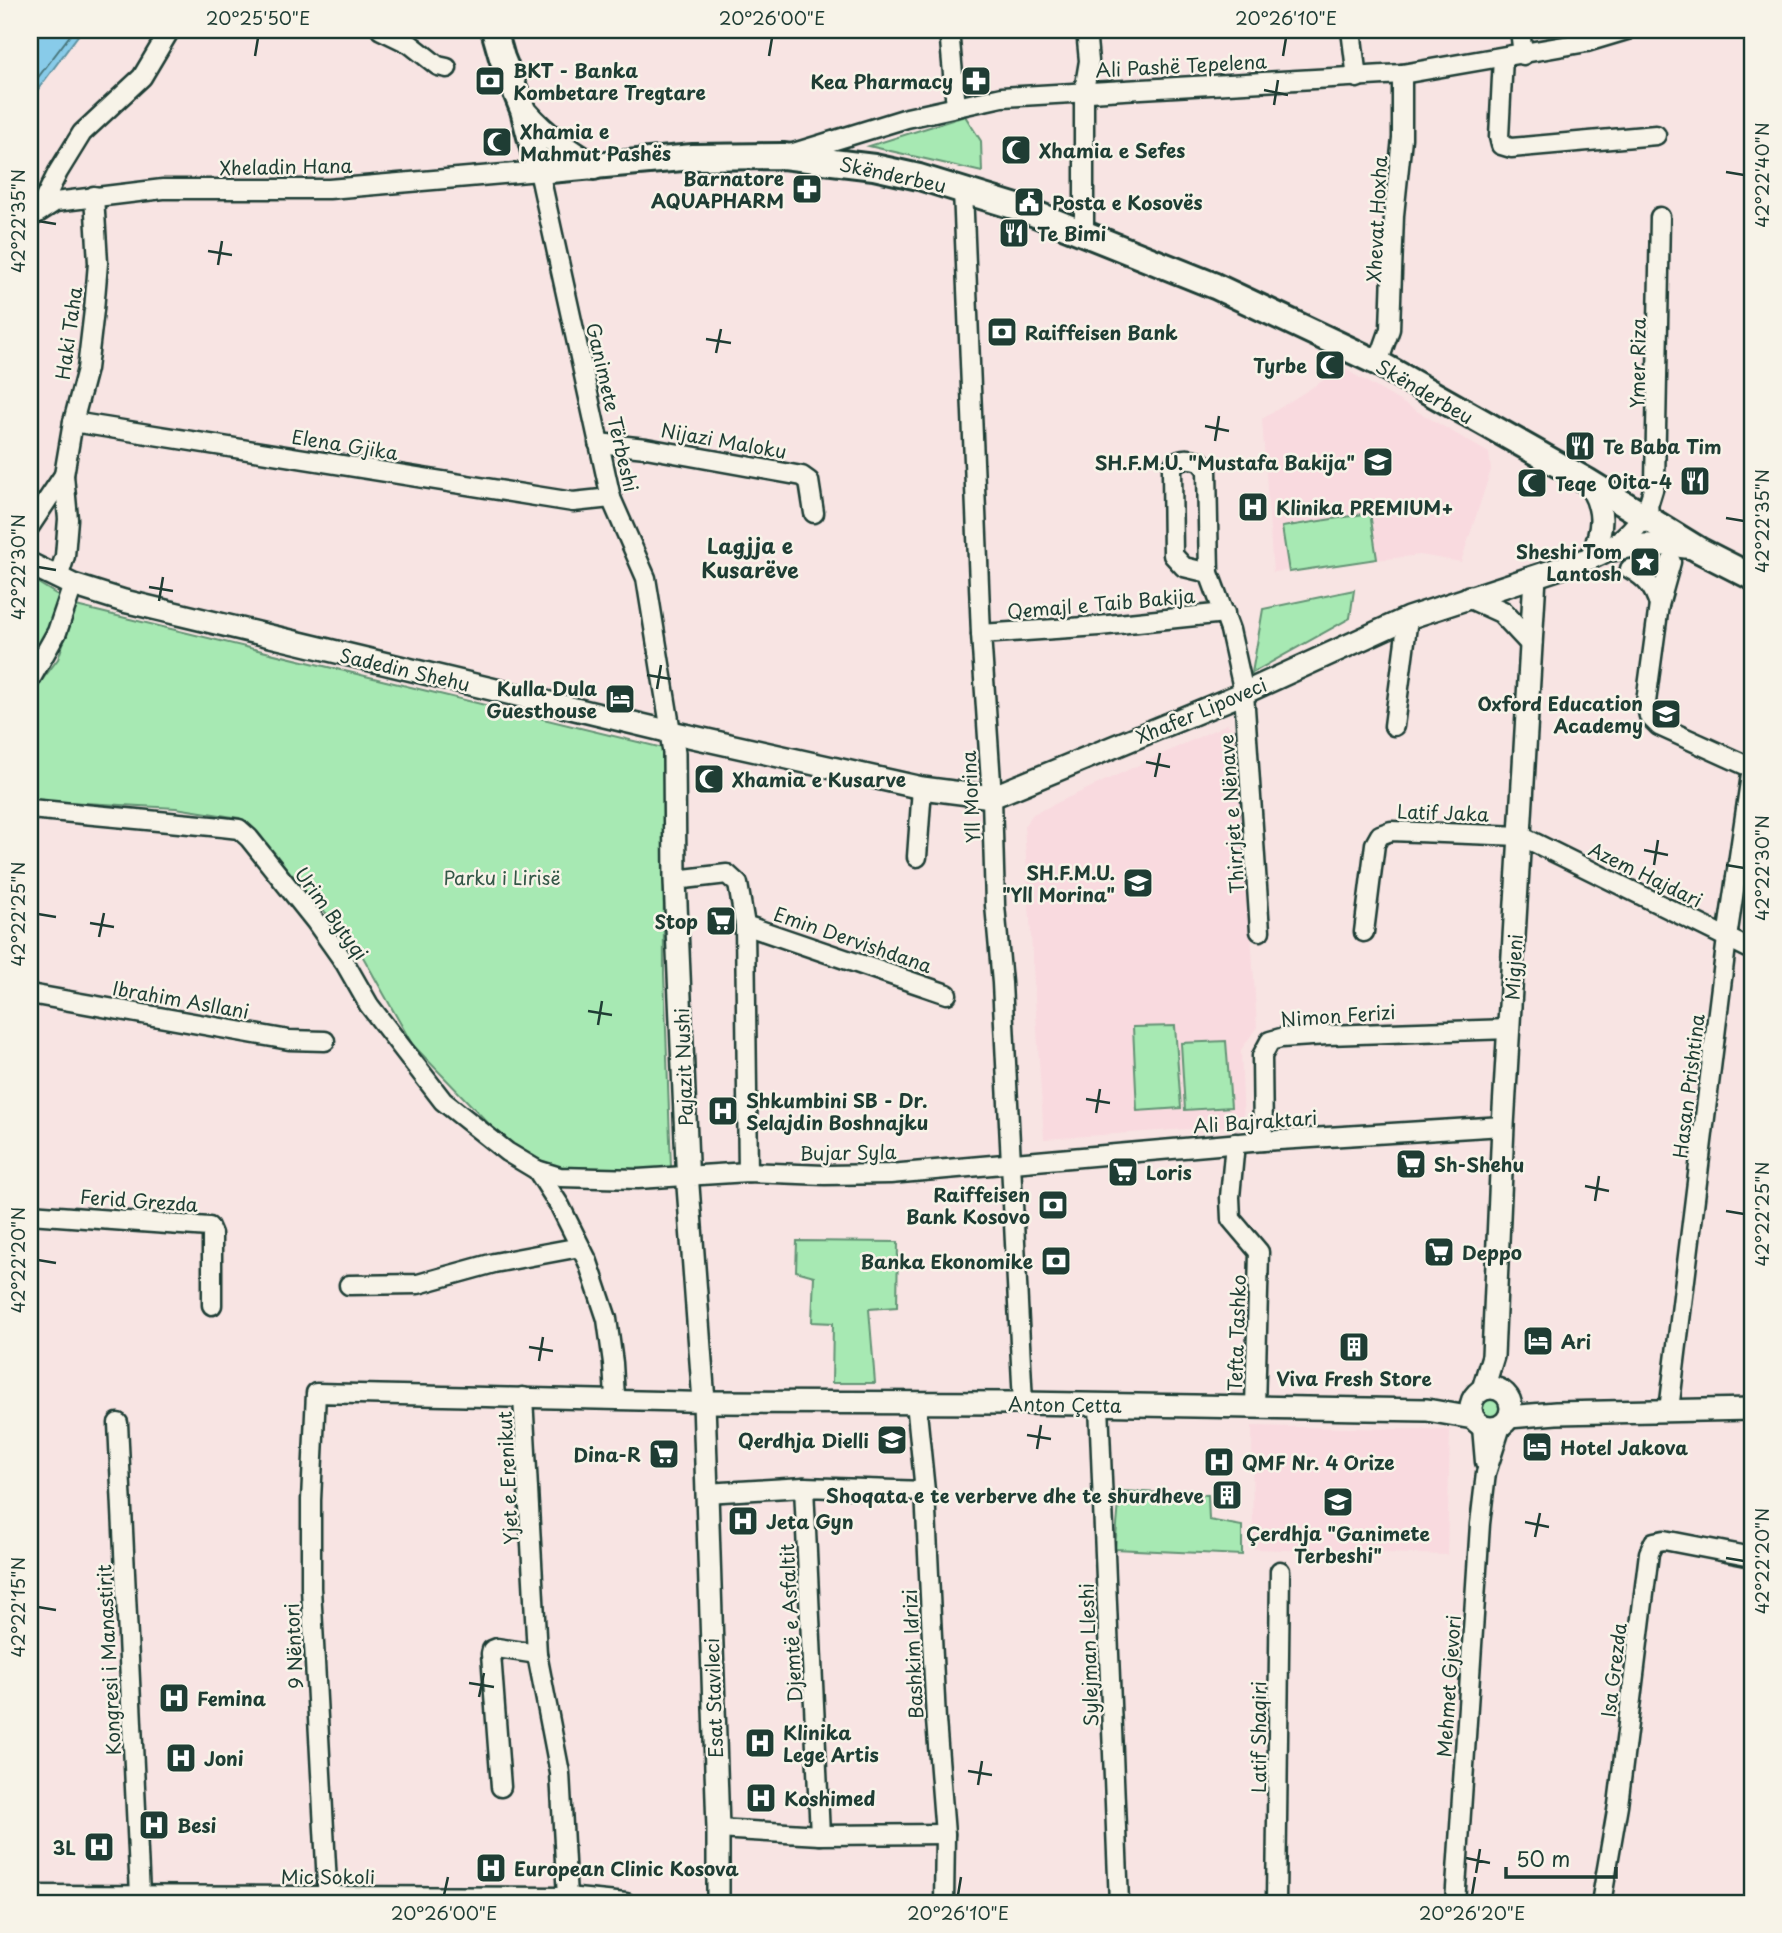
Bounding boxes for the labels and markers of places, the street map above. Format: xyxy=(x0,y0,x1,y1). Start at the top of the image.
place label: BKT - Banka Kombetare Tregtare xyxy=(513,56,706,106)
bank icon: BKT - Banka Kombetare Tregtare xyxy=(473,64,507,98)
pharmacy icon: Kea Pharmacy xyxy=(959,64,993,98)
place label: Kea Pharmacy xyxy=(810,67,953,95)
place label: Xhamia e Mahmut Pashës xyxy=(520,117,671,167)
mosque icon: Xhamia e Mahmut Pashës xyxy=(480,125,514,159)
mosque icon: Xhamia e Sefes xyxy=(999,133,1033,167)
place label: Xhamia e Sefes xyxy=(1039,136,1185,164)
place label: Barnatore AQUAPHARM xyxy=(651,164,784,214)
pharmacy icon: Barnatore AQUAPHARM xyxy=(790,172,824,206)
public building icon: Posta e Kosovës xyxy=(1012,185,1046,219)
place label: Posta e Kosovës xyxy=(1052,188,1203,216)
restaurant icon: Te Bimi xyxy=(997,216,1031,250)
place label: Te Bimi xyxy=(1037,219,1106,247)
bank icon: Raiffeisen Bank xyxy=(985,315,1019,349)
place label: Raiffeisen Bank xyxy=(1025,318,1178,346)
mosque icon: Tyrbe xyxy=(1313,348,1347,382)
place label: Tyrbe xyxy=(1253,351,1307,379)
restaurant icon: Te Baba Tim xyxy=(1563,429,1597,463)
place label: Te Baba Tim xyxy=(1603,432,1722,460)
school or university icon: SH.F.M.U. "Mustafa Bakija" xyxy=(1361,445,1395,479)
place label: SH.F.M.U. "Mustafa Bakija" xyxy=(1095,448,1355,476)
restaurant icon: Oita-4 xyxy=(1678,464,1712,498)
mosque icon: Teqe xyxy=(1515,466,1549,500)
place label: Oita-4 xyxy=(1608,467,1672,495)
place label: Teqe xyxy=(1555,469,1597,497)
hospital icon: Klinika PREMIUM+ xyxy=(1236,490,1270,524)
place label: Klinika PREMIUM+ xyxy=(1276,493,1454,521)
place label: Sheshi Tom Lantosh xyxy=(1516,537,1622,587)
place icon: Sheshi Tom Lantosh xyxy=(1628,545,1662,579)
place label: Kulla Dula Guesthouse xyxy=(486,674,597,724)
hotel icon: Kulla Dula Guesthouse xyxy=(603,682,637,716)
place label: Oxford Education Academy xyxy=(1477,689,1643,739)
school or university icon: Oxford Education Academy xyxy=(1649,697,1683,731)
mosque icon: Xhamia e Kusarve xyxy=(692,762,726,796)
place label: Xhamia e Kusarve xyxy=(732,765,906,793)
place label: SH.F.M.U. "Yll Morina" xyxy=(1002,858,1115,908)
school or university icon: SH.F.M.U. "Yll Morina" xyxy=(1121,866,1155,900)
supermarket icon: Stop xyxy=(704,904,738,938)
place label: Stop xyxy=(654,907,698,935)
place label: Shkumbini SB - Dr. Selajdin Boshnajku xyxy=(746,1086,928,1136)
hospital icon: Shkumbini SB - Dr. Selajdin Boshnajku xyxy=(706,1094,740,1128)
supermarket icon: Sh-Shehu xyxy=(1394,1147,1428,1181)
place label: Sh-Shehu xyxy=(1434,1150,1524,1178)
supermarket icon: Loris xyxy=(1106,1155,1140,1189)
place label: Loris xyxy=(1146,1158,1192,1186)
place label: Raiffeisen Bank Kosovo xyxy=(906,1180,1030,1230)
bank icon: Raiffeisen Bank Kosovo xyxy=(1036,1188,1070,1222)
supermarket icon: Deppo xyxy=(1422,1235,1456,1269)
place label: Deppo xyxy=(1462,1238,1522,1266)
bank icon: Banka Ekonomike xyxy=(1039,1244,1073,1278)
place label: Banka Ekonomike xyxy=(860,1247,1033,1275)
hotel icon: Ari xyxy=(1521,1324,1555,1358)
place label: Ari xyxy=(1561,1327,1591,1355)
building icon: Viva Fresh Store xyxy=(1337,1330,1371,1364)
place label: Viva Fresh Store xyxy=(1276,1364,1432,1392)
school or university icon: Qerdhja Dielli xyxy=(875,1423,909,1457)
place label: Qerdhja Dielli xyxy=(738,1426,869,1454)
hotel icon: Hotel Jakova xyxy=(1520,1430,1554,1464)
place label: Hotel Jakova xyxy=(1560,1433,1688,1461)
supermarket icon: Dina-R xyxy=(647,1437,681,1471)
place label: Dina-R xyxy=(573,1440,641,1468)
hospital icon: QMF Nr. 4 Orize xyxy=(1202,1445,1236,1479)
place label: QMF Nr. 4 Orize xyxy=(1242,1448,1395,1476)
building icon: Shoqata e te verberve dhe te shurdheve xyxy=(1210,1478,1244,1512)
place label: Shoqata e te verberve dhe te shurdheve xyxy=(826,1481,1204,1509)
school or university icon: Çerdhja "Ganimete Terbeshi" xyxy=(1321,1485,1355,1519)
hospital icon: Jeta Gyn xyxy=(726,1504,760,1538)
place label: Jeta Gyn xyxy=(766,1507,854,1535)
place label: Çerdhja "Ganimete Terbeshi" xyxy=(1246,1519,1430,1569)
hospital icon: Femina xyxy=(157,1681,191,1715)
place label: Femina xyxy=(197,1684,266,1712)
place label: Klinika Lege Artis xyxy=(783,1718,879,1768)
hospital icon: Klinika Lege Artis xyxy=(743,1726,777,1760)
hospital icon: Joni xyxy=(164,1741,198,1775)
place label: Joni xyxy=(204,1744,244,1772)
hospital icon: Koshimed xyxy=(744,1781,778,1815)
place label: Koshimed xyxy=(784,1784,876,1812)
hospital icon: Besi xyxy=(137,1808,171,1842)
place label: Besi xyxy=(177,1811,217,1839)
hospital icon: 3L xyxy=(82,1830,116,1864)
place label: 3L xyxy=(53,1833,76,1861)
hospital icon: European Clinic Kosova xyxy=(474,1851,508,1885)
place label: European Clinic Kosova xyxy=(514,1854,739,1882)

